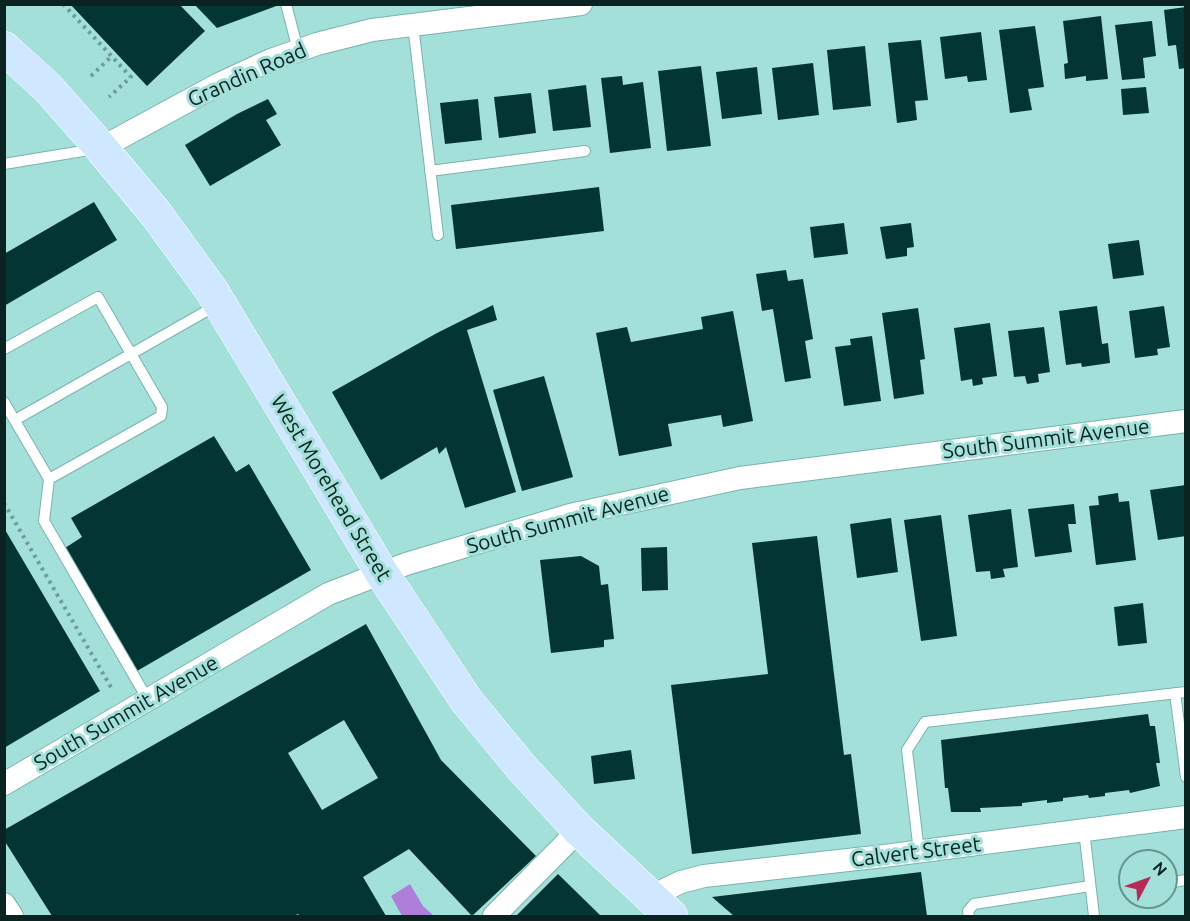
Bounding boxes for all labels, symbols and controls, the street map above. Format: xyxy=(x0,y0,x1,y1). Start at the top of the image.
street label: Grandin Road xyxy=(184,38,310,112)
street label: West Morehead Street xyxy=(265,390,397,586)
street label: South Summit Avenue xyxy=(941,414,1151,464)
street label: South Summit Avenue xyxy=(464,481,672,559)
street label: South Summit Avenue xyxy=(29,650,223,776)
street label: Calvert Street xyxy=(850,832,982,872)
north arrow xyxy=(1118,849,1178,909)
text: N xyxy=(1149,858,1171,879)

